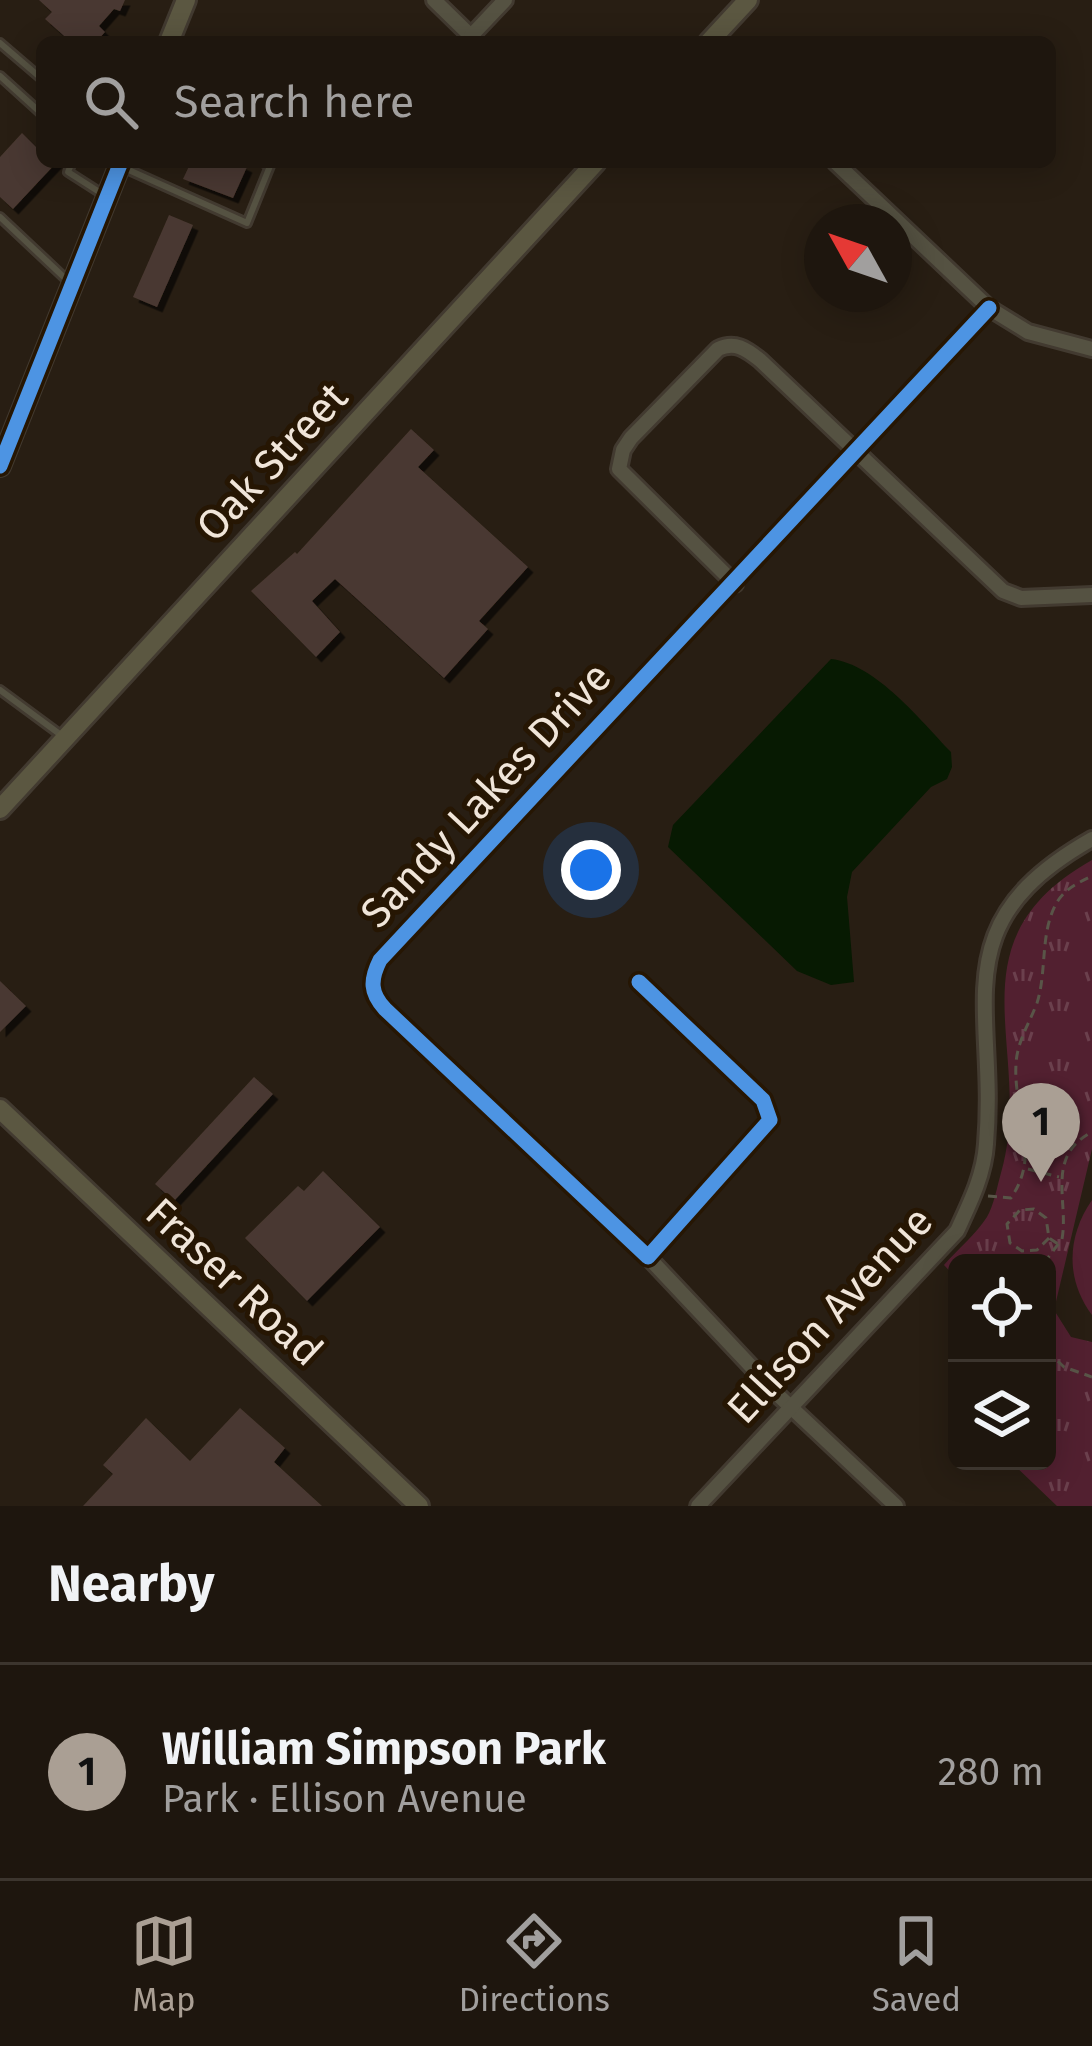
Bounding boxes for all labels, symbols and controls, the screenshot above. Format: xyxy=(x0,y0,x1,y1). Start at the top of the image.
search box xyxy=(36,36,1056,168)
icon: search xyxy=(78,69,144,135)
text: Search here xyxy=(174,75,414,129)
north arrow xyxy=(804,204,912,312)
street label: Oak Street xyxy=(186,372,358,551)
street label: Sandy Lakes Drive xyxy=(350,652,622,938)
your location xyxy=(561,840,621,900)
pin: 1 xyxy=(1002,1083,1080,1182)
street label: Fraser Road xyxy=(135,1188,333,1376)
street label: Ellison Avenue xyxy=(717,1196,943,1434)
map controls xyxy=(948,1254,1056,1470)
button: locate xyxy=(948,1254,1056,1362)
button: layers xyxy=(948,1362,1056,1470)
text: Nearby xyxy=(48,1553,214,1615)
text: William Simpson Park xyxy=(162,1722,606,1776)
text: 1 xyxy=(78,1749,96,1795)
text: 280 m xyxy=(938,1749,1044,1795)
text: Park · Ellison Avenue xyxy=(162,1776,527,1822)
tab: Map xyxy=(131,1908,197,2020)
tab: Directions xyxy=(459,1908,610,2020)
tab: Saved xyxy=(872,1908,961,2020)

